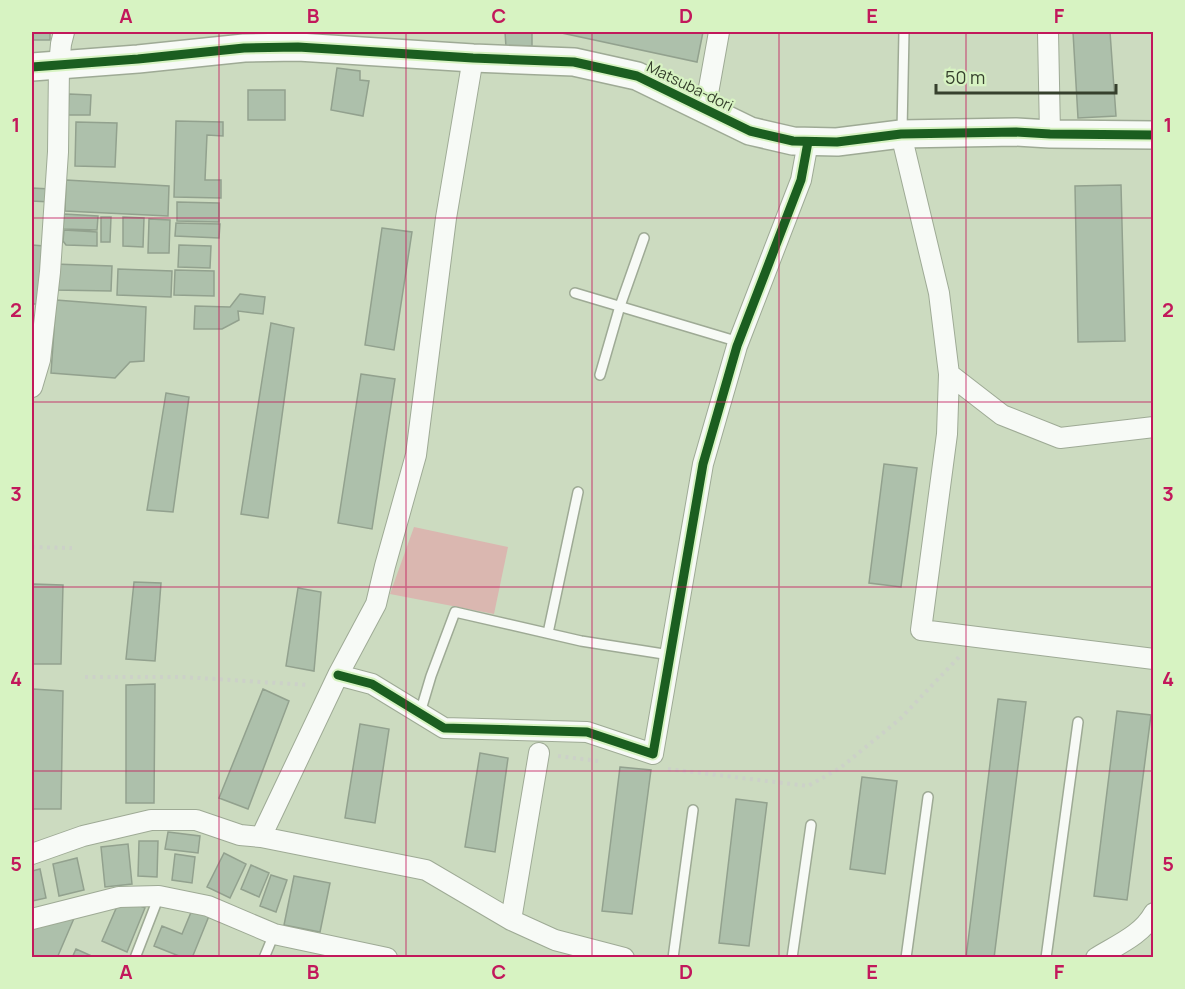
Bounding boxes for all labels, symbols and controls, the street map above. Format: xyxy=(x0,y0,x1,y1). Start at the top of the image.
text: A xyxy=(119,2,133,29)
text: B xyxy=(307,2,320,29)
text: C xyxy=(492,2,506,29)
text: D xyxy=(679,2,693,29)
text: E xyxy=(866,2,878,29)
text: F xyxy=(1054,2,1065,29)
street label: Matsuba-dori xyxy=(643,56,737,116)
scale bar xyxy=(936,57,1116,95)
text: 50 m xyxy=(945,65,985,89)
text: 1 xyxy=(12,111,20,138)
text: 1 xyxy=(1164,111,1172,138)
text: 2 xyxy=(10,296,22,323)
text: 2 xyxy=(1162,296,1174,323)
text: 3 xyxy=(10,480,22,507)
text: 3 xyxy=(1162,480,1174,507)
text: 4 xyxy=(10,665,22,692)
text: 4 xyxy=(1162,665,1174,692)
text: 5 xyxy=(10,850,22,877)
text: 5 xyxy=(1162,850,1174,877)
text: A xyxy=(119,958,133,985)
text: B xyxy=(307,958,320,985)
text: C xyxy=(492,958,506,985)
text: D xyxy=(679,958,693,985)
text: E xyxy=(866,958,878,985)
text: F xyxy=(1054,958,1065,985)

